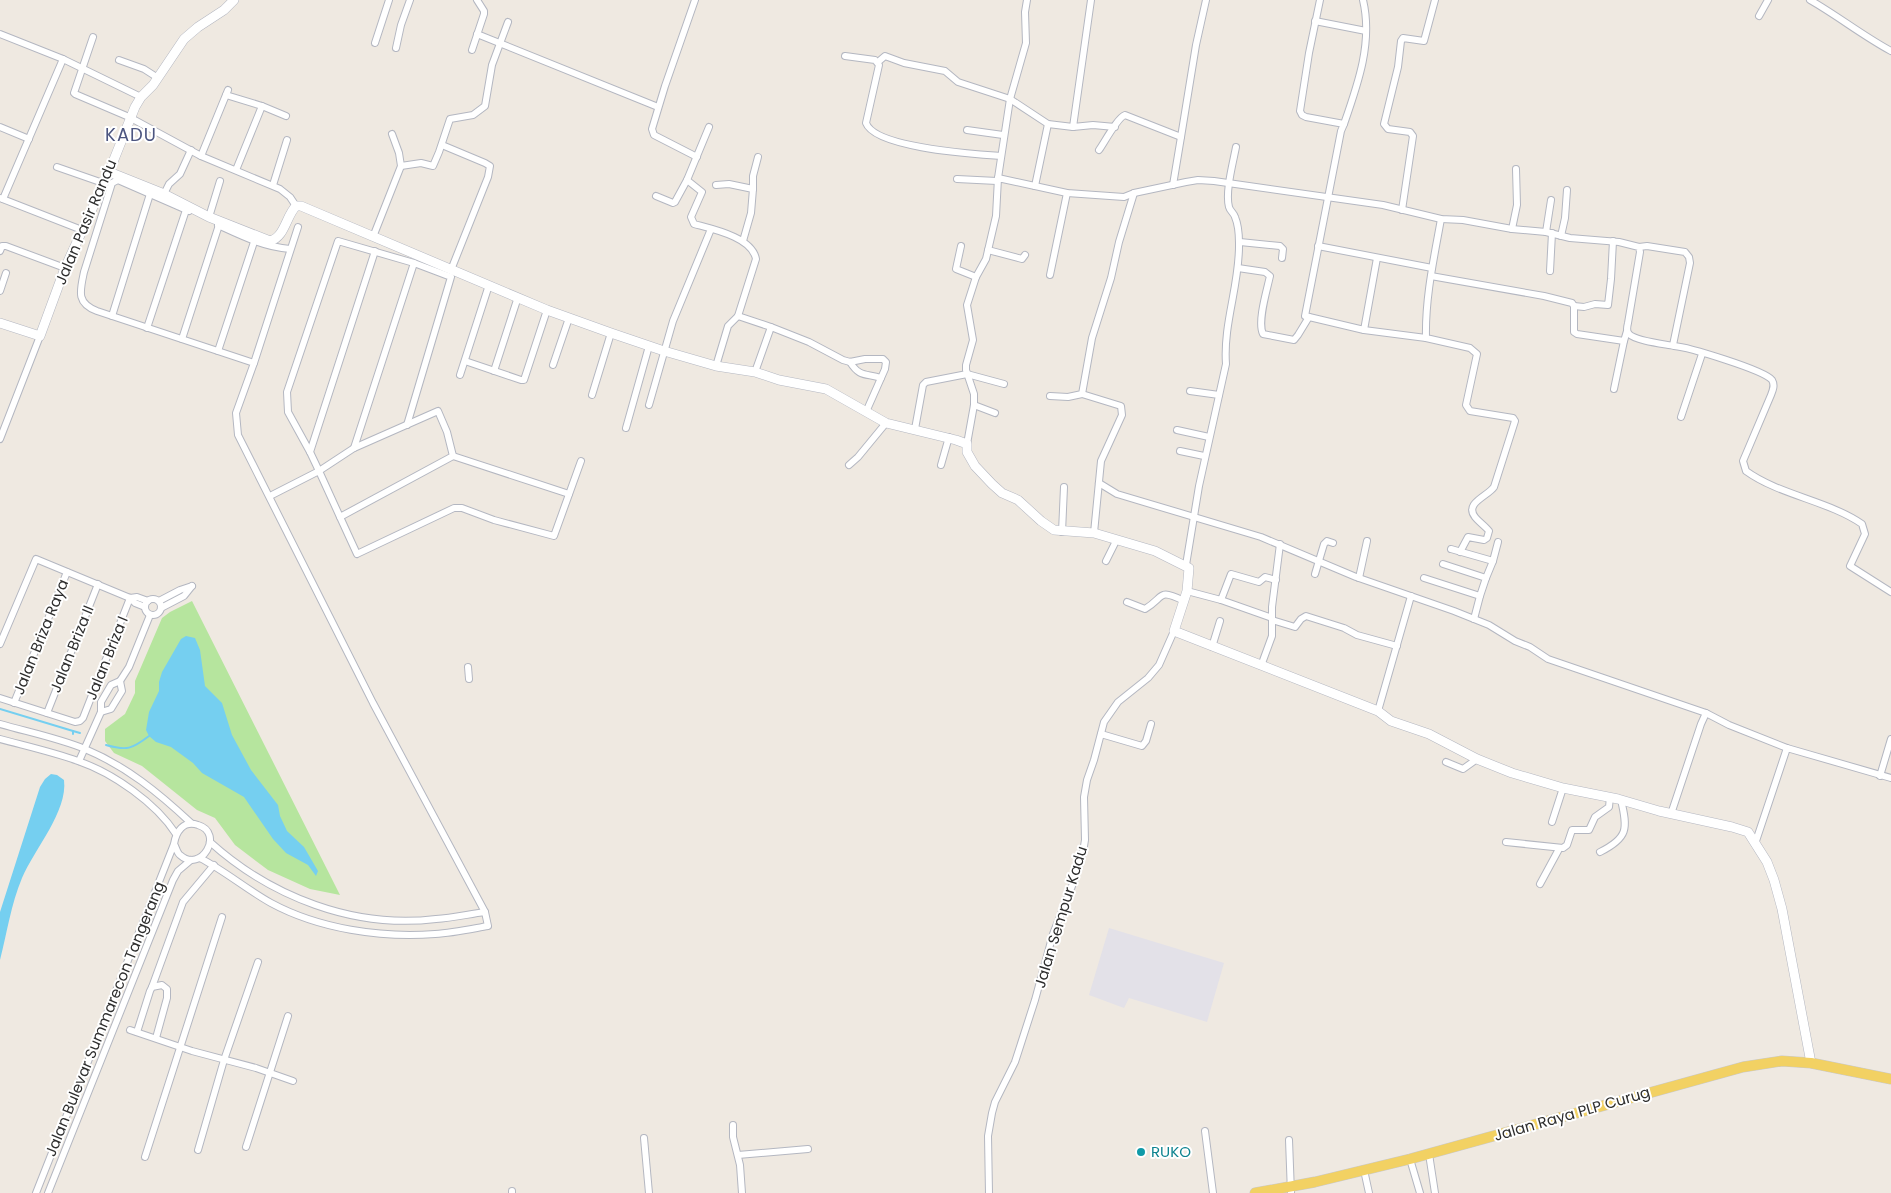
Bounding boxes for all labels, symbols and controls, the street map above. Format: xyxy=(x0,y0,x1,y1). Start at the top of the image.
district label: KADU xyxy=(105,122,157,147)
street label: Jalan Pasir Randu xyxy=(50,156,121,288)
street label: Jalan Briza Raya xyxy=(8,576,73,698)
street label: Jalan Briza II xyxy=(45,602,99,696)
street label: Jalan Briza I xyxy=(80,613,133,703)
street label: Jalan Sempur Kadu xyxy=(1029,843,1092,990)
street label: Jalan Bulevar Summarecon Tangerang xyxy=(40,878,170,1159)
street label: Jalan Raya PLP Curug xyxy=(1491,1081,1652,1146)
place label: RUKO xyxy=(1151,1141,1191,1162)
marker: RUKO xyxy=(1135,1146,1147,1158)

